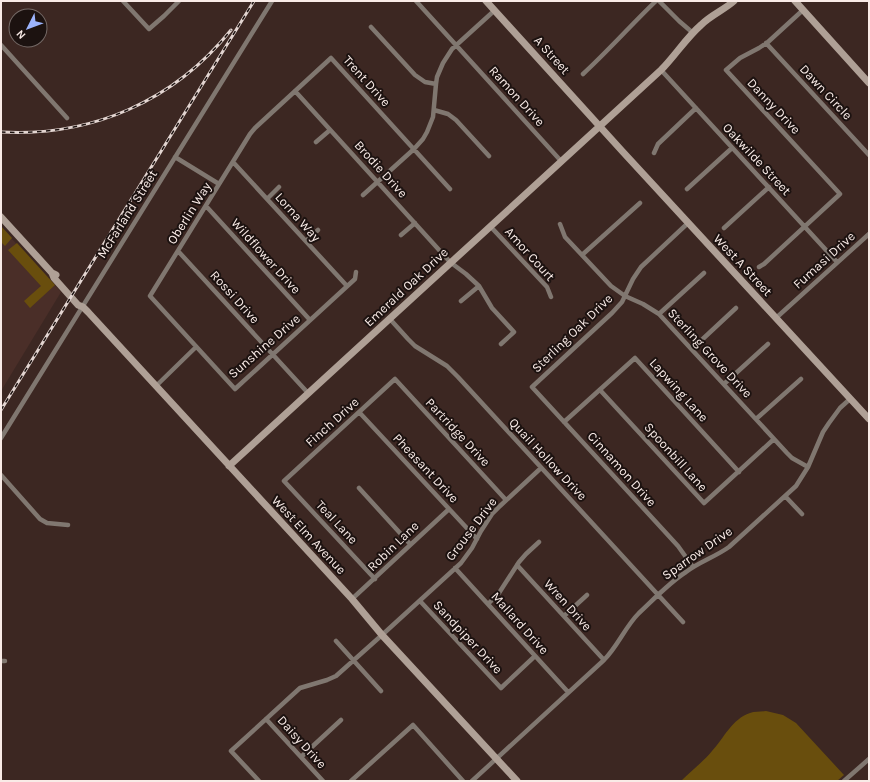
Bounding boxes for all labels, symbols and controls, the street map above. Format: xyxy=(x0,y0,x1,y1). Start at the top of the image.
north arrow xyxy=(8,8,48,48)
text: N xyxy=(13,27,28,42)
street label: A Street xyxy=(531,33,573,77)
street label: Trent Drive xyxy=(340,53,394,110)
street label: Dawn Circle xyxy=(797,61,855,123)
street label: Ramon Drive xyxy=(486,63,548,129)
street label: Danny Drive xyxy=(744,75,804,137)
street label: Oakwilde Street xyxy=(720,120,794,198)
street label: Brodie Drive xyxy=(351,137,411,201)
street label: McFarland Street xyxy=(94,167,160,261)
street label: Oberlin Way xyxy=(164,179,214,247)
street label: Lorna Way xyxy=(272,190,324,244)
street label: Wildflower Drive xyxy=(228,215,304,297)
street label: Amor Court xyxy=(502,224,558,284)
street label: Fumasi Drive xyxy=(790,228,858,292)
street label: West A Street xyxy=(711,231,775,299)
street label: Emerald Oak Drive xyxy=(361,244,451,330)
street label: Rossi Drive xyxy=(207,267,263,327)
street label: Sterling Oak Drive xyxy=(529,290,616,375)
street label: Sterling Grove Drive xyxy=(665,305,756,401)
street label: Sunshine Drive xyxy=(225,311,303,381)
street label: Lapwing Lane xyxy=(647,355,712,425)
street label: Finch Drive xyxy=(302,394,362,450)
street label: Partridge Drive xyxy=(423,395,494,469)
street label: Quail Hollow Drive xyxy=(506,415,590,504)
street label: Spoonbill Lane xyxy=(641,420,711,495)
street label: Cinnamon Drive xyxy=(585,429,660,510)
street label: Pheasant Drive xyxy=(390,430,462,506)
street label: West Elm Avenue xyxy=(269,493,349,578)
street label: Grouse Drive xyxy=(442,494,500,563)
street label: Teal Lane xyxy=(313,497,361,547)
street label: Robin Lane xyxy=(364,518,422,574)
street label: Sparrow Drive xyxy=(659,523,735,583)
street label: Wren Drive xyxy=(541,576,595,634)
street label: Mallard Drive xyxy=(488,589,552,657)
street label: Sandpiper Drive xyxy=(430,597,506,677)
street label: Daisy Drive xyxy=(274,713,330,772)

